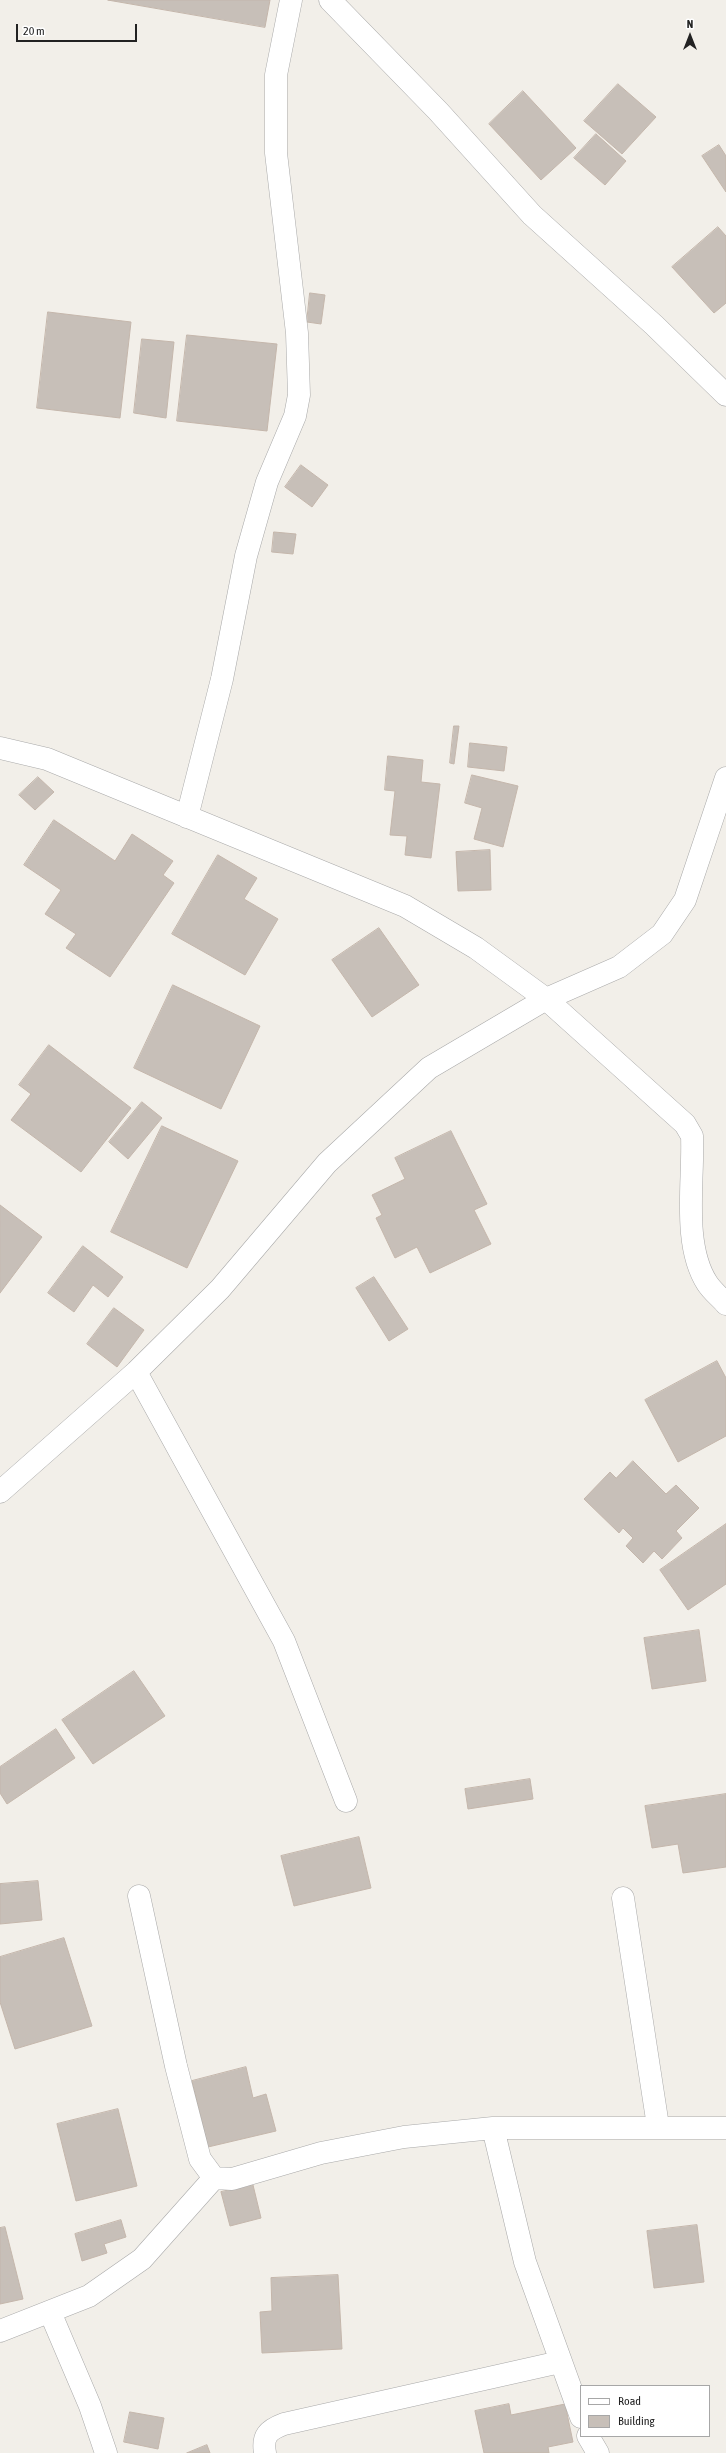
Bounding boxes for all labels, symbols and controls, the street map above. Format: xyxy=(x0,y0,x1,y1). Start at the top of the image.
scale bar xyxy=(18,16,139,42)
north arrow xyxy=(670,16,710,56)
text: N xyxy=(687,18,693,30)
text: 20 m xyxy=(23,24,45,38)
legend xyxy=(580,2385,710,2437)
text: Road xyxy=(618,2394,641,2408)
text: Building xyxy=(618,2414,655,2428)

